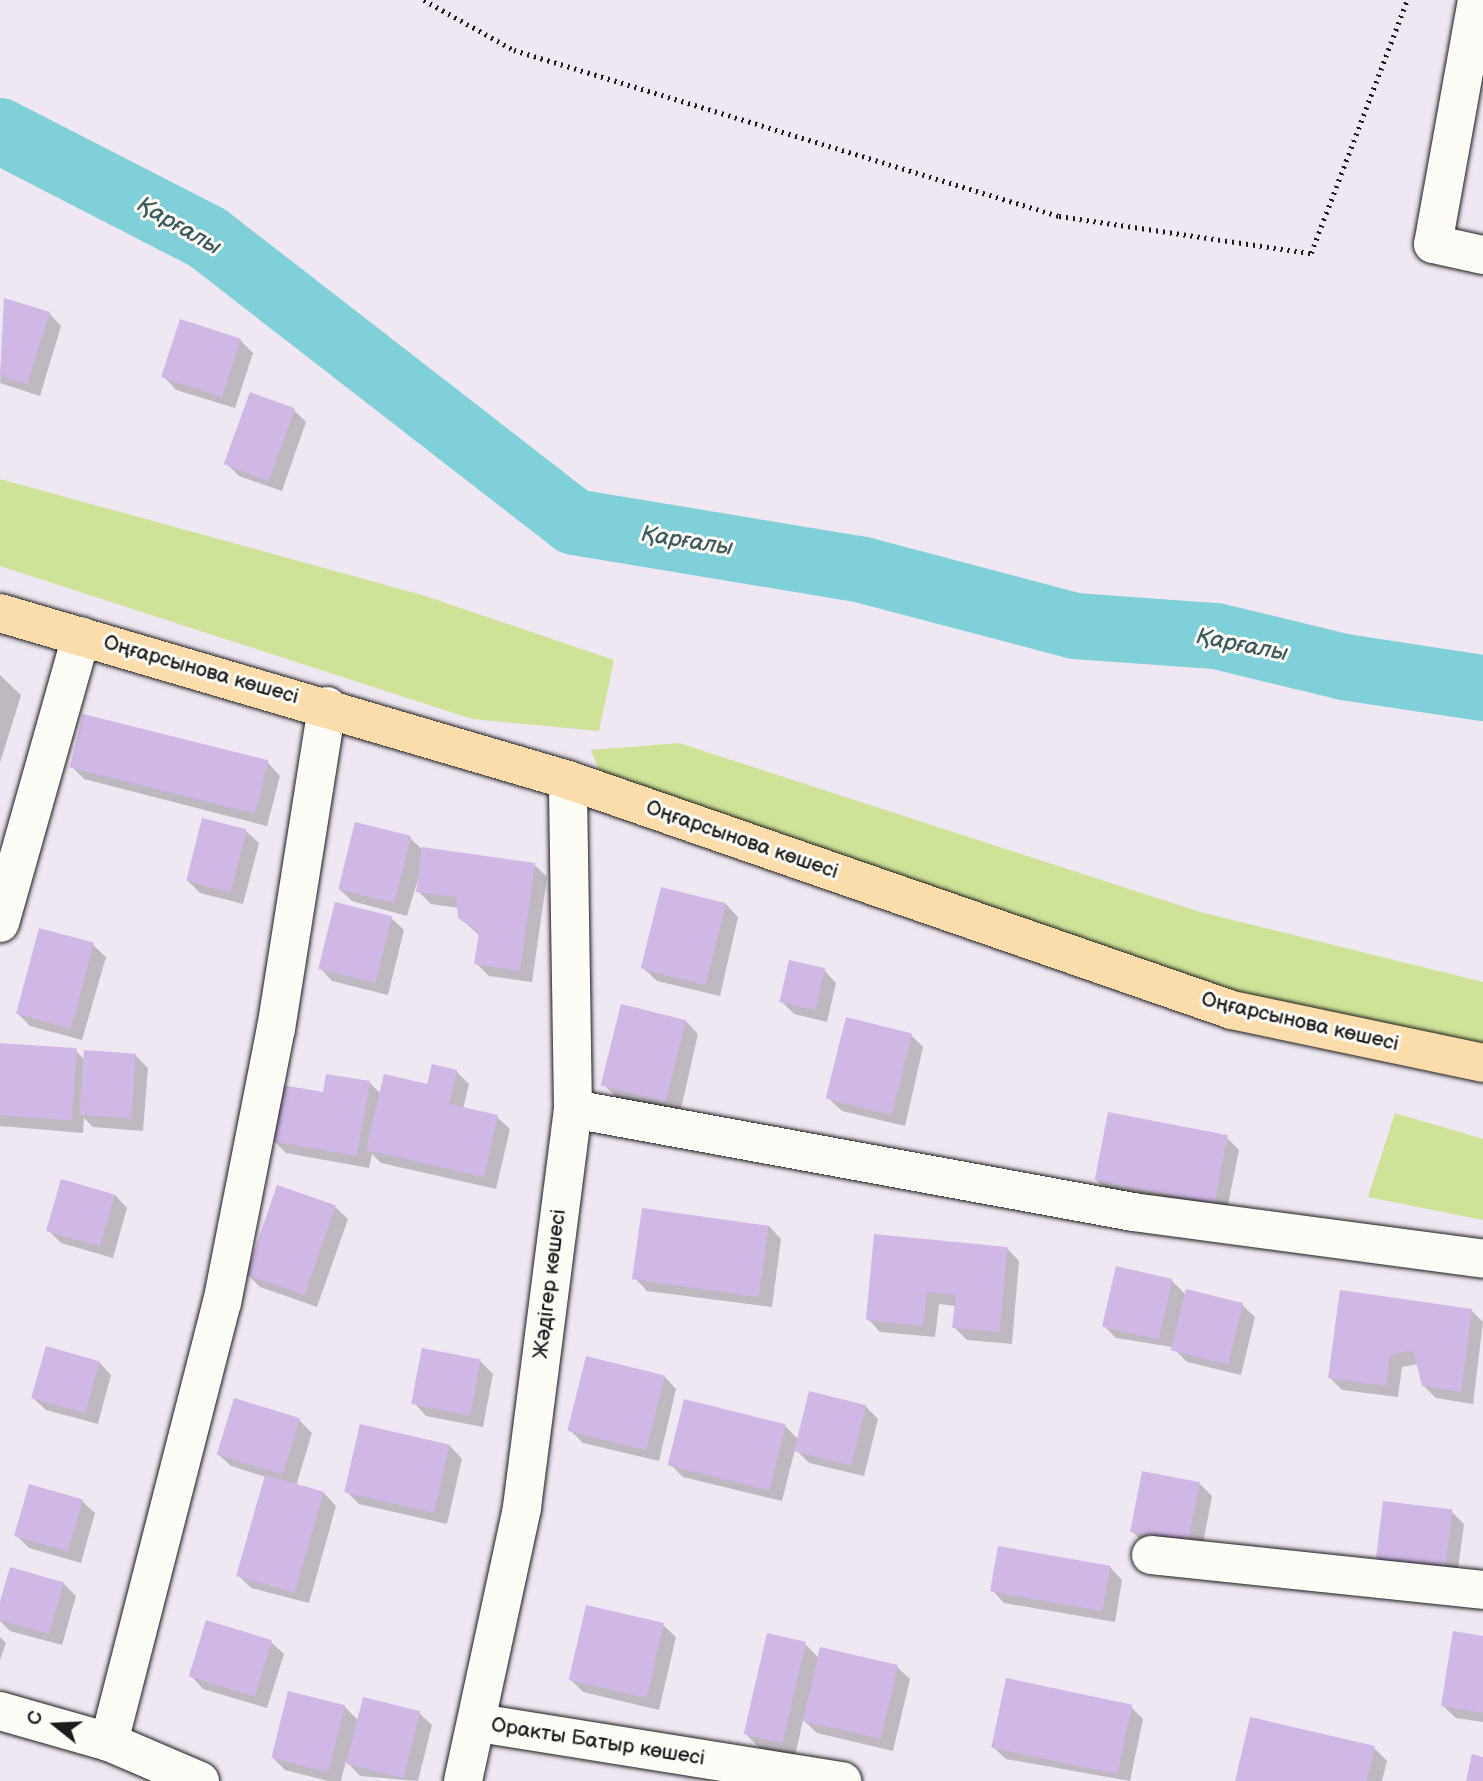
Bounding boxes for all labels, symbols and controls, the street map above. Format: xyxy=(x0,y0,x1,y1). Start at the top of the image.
water label: Қарғалы xyxy=(132,191,226,261)
water label: Қарғалы xyxy=(639,520,735,562)
water label: Қарғалы xyxy=(1194,623,1290,667)
street label: Оңғарсынова көшесі xyxy=(100,630,302,710)
street label: Оңғарсынова көшесі xyxy=(642,795,842,885)
street label: Оңғарсынова көшесі xyxy=(1199,987,1401,1057)
street label: Жәдігер көшесі xyxy=(528,1208,572,1360)
north arrow xyxy=(21,1690,91,1760)
text: С xyxy=(23,1709,49,1728)
street label: Оракты Батыр көшесі xyxy=(489,1713,707,1771)

